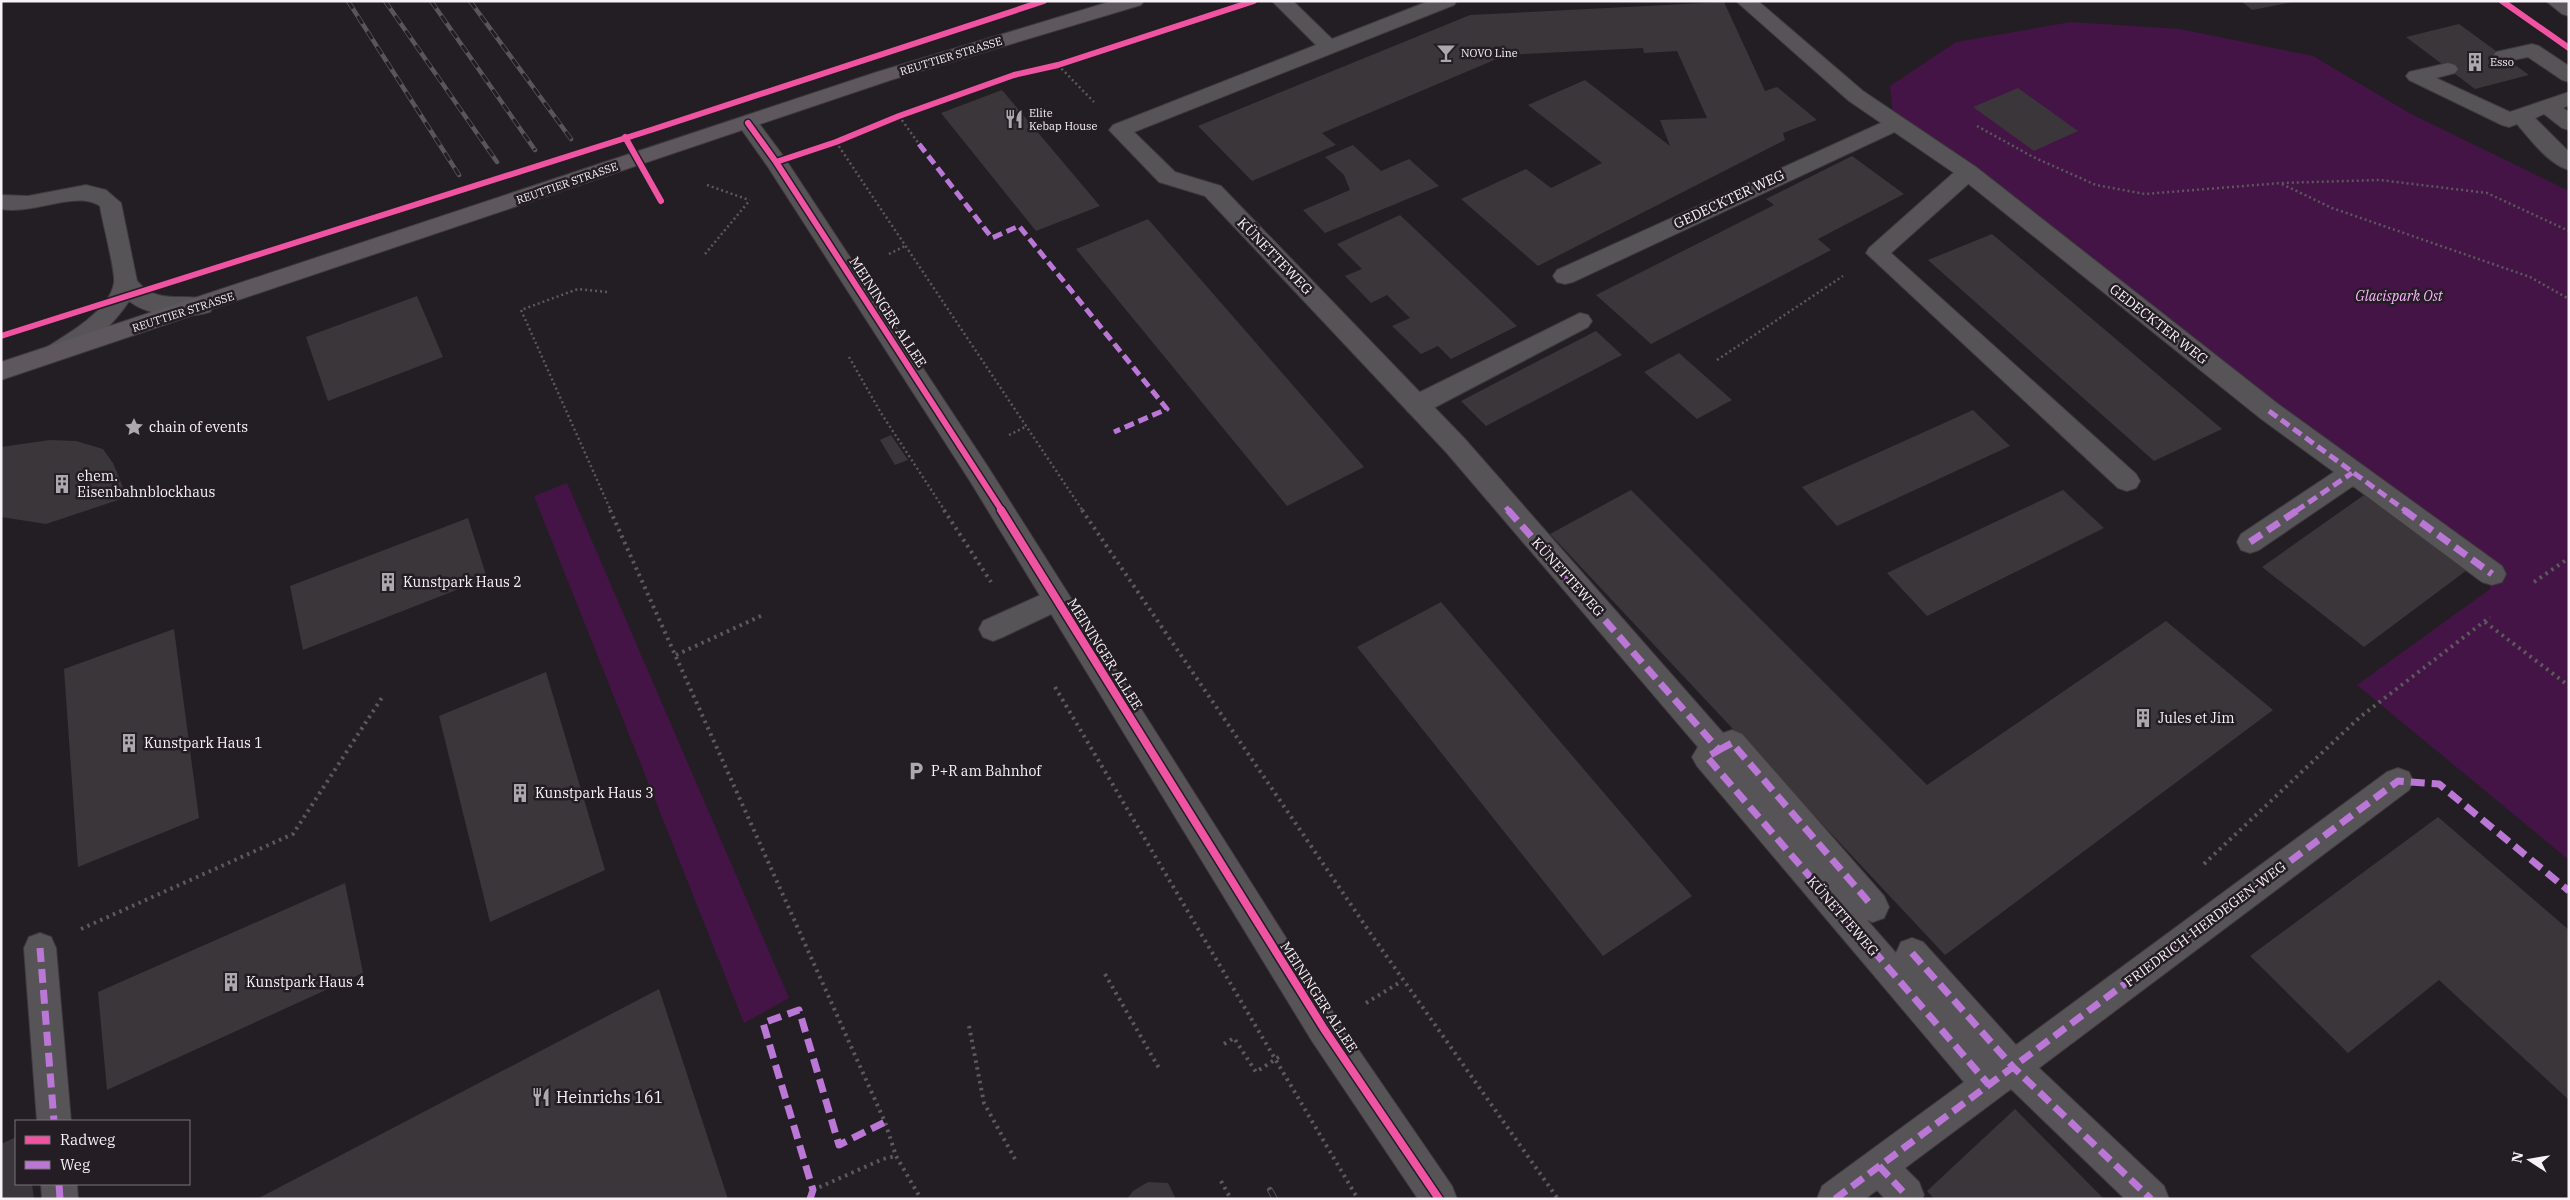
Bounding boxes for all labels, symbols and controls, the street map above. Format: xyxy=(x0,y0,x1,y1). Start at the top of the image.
street label: REUTTIER STRASSE xyxy=(898,34,1004,78)
bar icon: NOVO Line xyxy=(1435,42,1457,64)
place label: NOVO Line xyxy=(1461,46,1518,60)
building icon: Esso xyxy=(2464,51,2486,73)
place label: Esso xyxy=(2490,55,2514,69)
place label: Elite Kebap House xyxy=(1029,106,1097,133)
restaurant icon: Elite Kebap House xyxy=(1003,108,1025,130)
street label: REUTTIER STRASSE xyxy=(514,159,620,207)
street label: GEDECKTER WEG xyxy=(1671,165,1787,233)
street label: KÜNETTEWEG xyxy=(1234,214,1316,298)
street label: MEININGER ALLEE xyxy=(845,253,931,371)
street label: GEDECKTER WEG xyxy=(2106,280,2212,368)
park label: Glacispark Ost xyxy=(2355,287,2444,305)
street label: REUTTIER STRASSE xyxy=(130,289,236,335)
place icon: chain of events xyxy=(123,416,145,438)
place label: chain of events xyxy=(149,418,248,436)
place label: ehem. Eisenbahnblockhaus xyxy=(77,467,215,501)
building icon: ehem. Eisenbahnblockhaus xyxy=(51,473,73,495)
street label: KÜNETTEWEG xyxy=(1528,534,1608,620)
building icon: Kunstpark Haus 2 xyxy=(377,571,399,593)
place label: Kunstpark Haus 2 xyxy=(403,573,522,591)
street label: MEININGER ALLEE xyxy=(1063,595,1147,713)
building icon: Jules et Jim xyxy=(2132,707,2154,729)
place label: Jules et Jim xyxy=(2158,709,2235,727)
building icon: Kunstpark Haus 1 xyxy=(118,732,140,754)
place label: Kunstpark Haus 1 xyxy=(144,734,263,752)
parking icon: P+R am Bahnhof xyxy=(905,760,927,782)
place label: P+R am Bahnhof xyxy=(931,762,1042,780)
building icon: Kunstpark Haus 3 xyxy=(509,782,531,804)
place label: Kunstpark Haus 3 xyxy=(535,784,654,802)
street label: FRIEDRICH-HERDEGEN-WEG xyxy=(2121,857,2289,991)
street label: KÜNETTEWEG xyxy=(1803,872,1883,960)
street label: MEININGER ALLEE xyxy=(1276,938,1362,1056)
building icon: Kunstpark Haus 4 xyxy=(220,971,242,993)
place label: Kunstpark Haus 4 xyxy=(246,973,365,991)
restaurant icon: Heinrichs 161 xyxy=(530,1086,552,1108)
place label: Heinrichs 161 xyxy=(556,1087,663,1107)
legend xyxy=(15,1120,190,1185)
text: Radweg xyxy=(60,1130,115,1149)
north arrow xyxy=(2505,1135,2555,1185)
text: N xyxy=(2507,1150,2527,1165)
text: Weg xyxy=(60,1155,90,1174)

